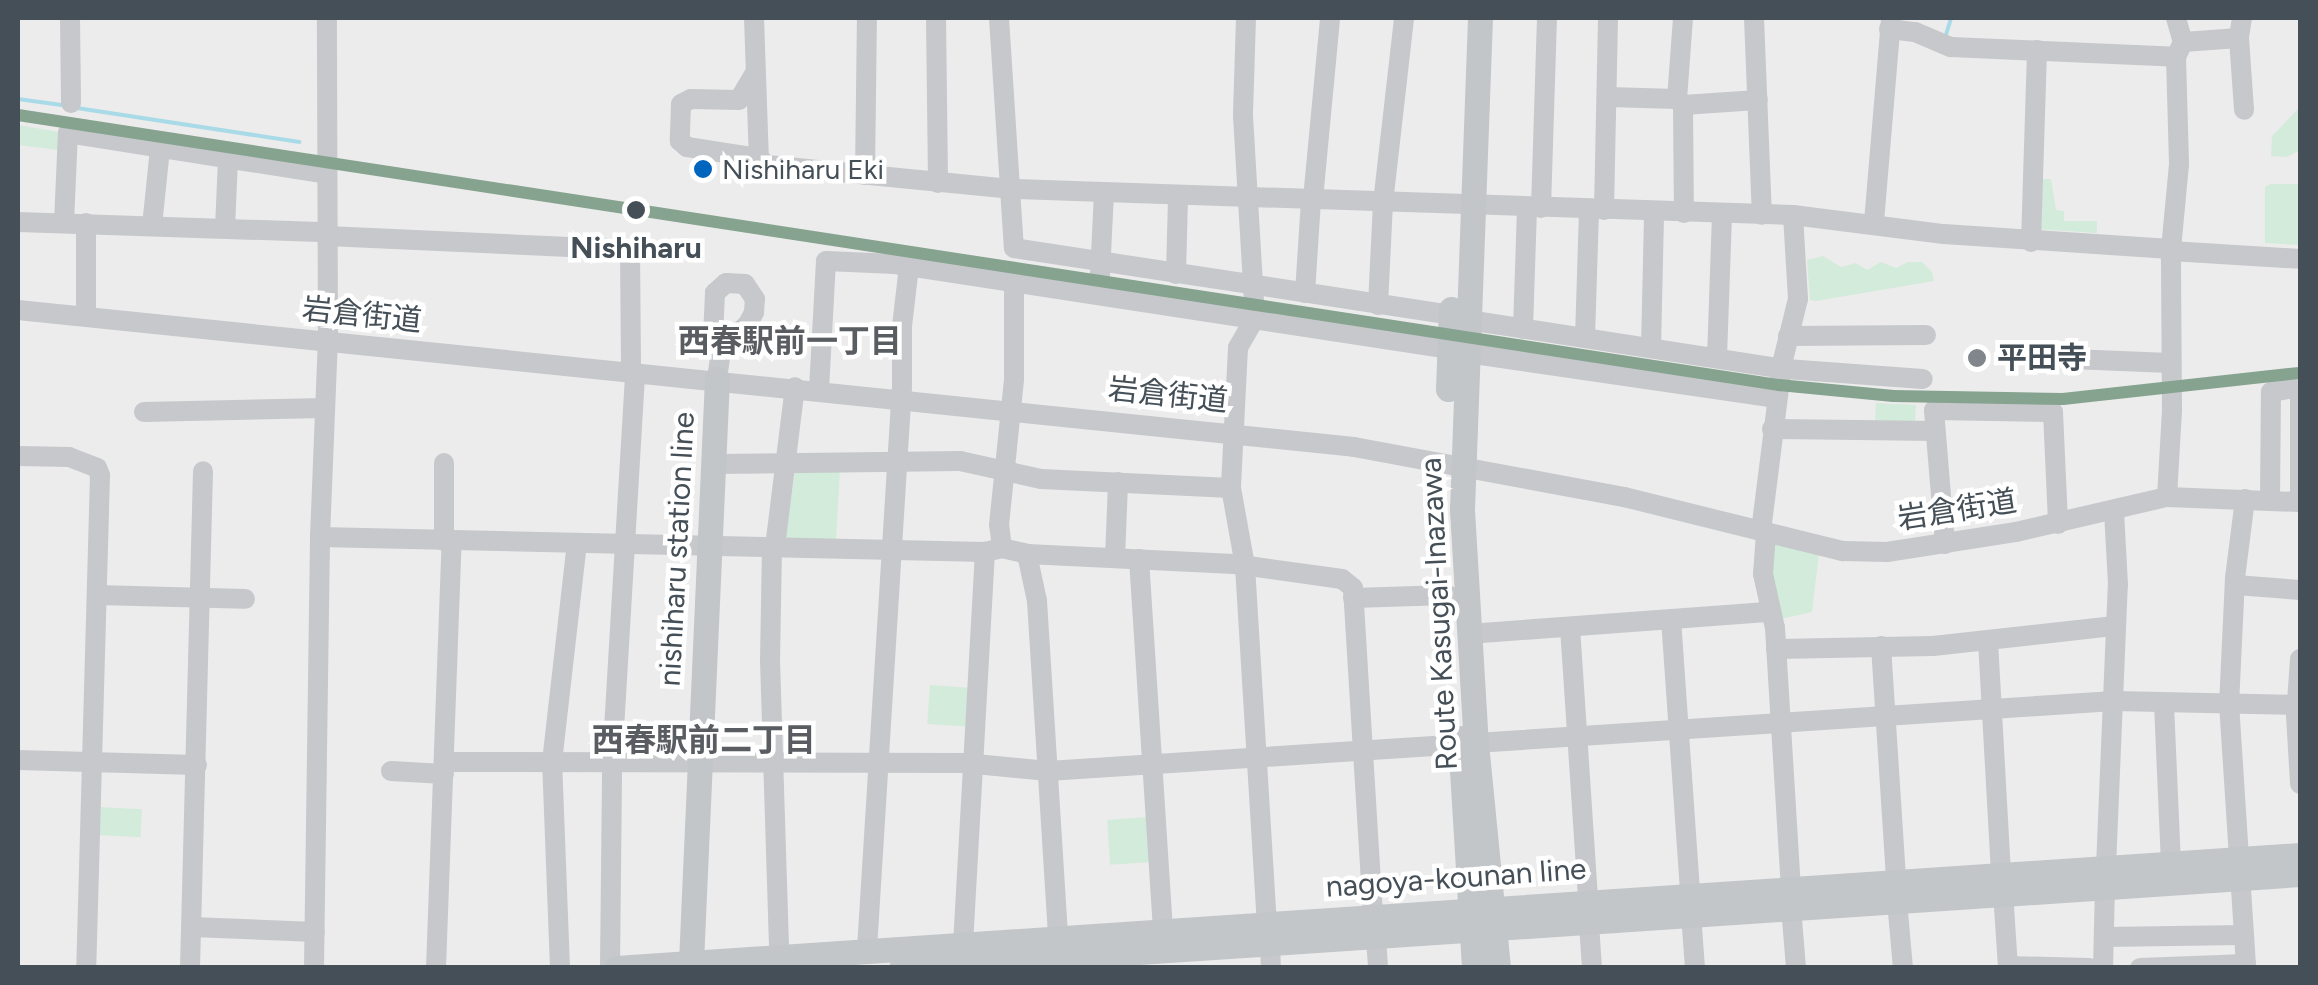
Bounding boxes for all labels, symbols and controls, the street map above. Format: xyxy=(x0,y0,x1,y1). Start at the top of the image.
place label: Nishiharu Eki xyxy=(722,152,884,186)
marker: Nishiharu Eki xyxy=(693,159,713,179)
marker: Nishiharu xyxy=(621,195,651,225)
place label: Nishiharu xyxy=(570,230,702,266)
street label: 岩倉街道 xyxy=(300,291,424,339)
district label: 西春駅前一丁目 xyxy=(678,322,902,360)
place label: 平田寺 xyxy=(1997,340,2087,376)
marker: 平田寺 xyxy=(1966,347,1988,369)
street label: 岩倉街道 xyxy=(1106,371,1230,419)
street label: nishiharu station line xyxy=(652,411,702,687)
street label: Route Kasugai-Inazawa xyxy=(1413,457,1465,771)
street label: 岩倉街道 xyxy=(1895,483,2019,537)
district label: 西春駅前二丁目 xyxy=(592,721,816,759)
street label: nagoya-kounan line xyxy=(1325,851,1587,905)

